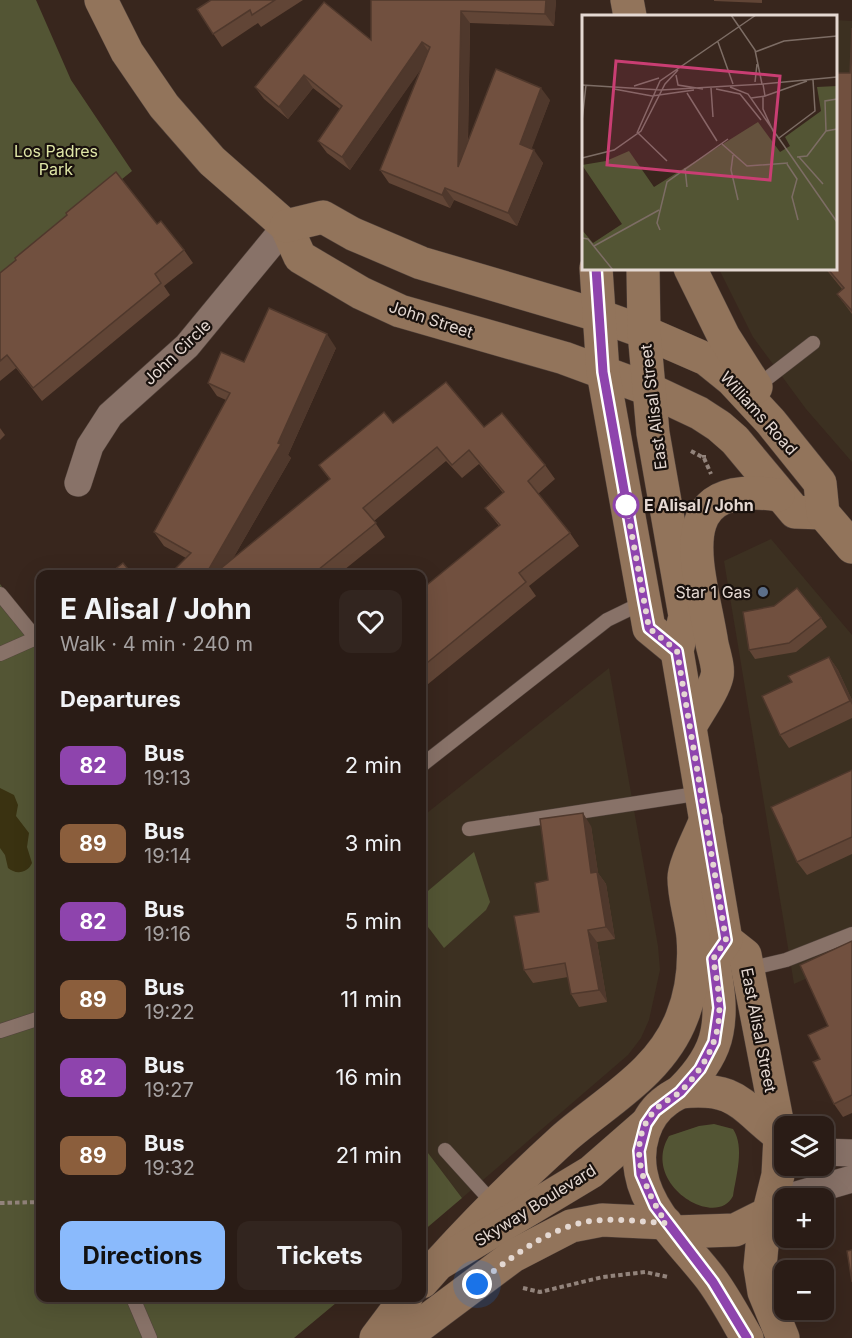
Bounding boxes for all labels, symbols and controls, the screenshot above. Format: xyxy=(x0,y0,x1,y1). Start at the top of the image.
inset map xyxy=(582,15,837,270)
park label: Los Padres Park xyxy=(14,141,98,179)
street label: John Street xyxy=(386,296,476,342)
street label: John Circle xyxy=(139,315,215,389)
street label: East Alisal Street xyxy=(635,343,671,471)
street label: Williams Road xyxy=(716,367,802,459)
marker: E Alisal / John xyxy=(613,492,639,518)
place label: E Alisal / John xyxy=(644,495,754,515)
place label: Star 1 Gas xyxy=(676,582,751,602)
marker: Star 1 Gas xyxy=(756,585,770,599)
button: heart xyxy=(339,590,402,653)
text: E Alisal / John xyxy=(60,592,252,626)
text: Walk · 4 min · 240 m xyxy=(60,632,253,656)
text: Departures xyxy=(60,686,181,712)
text: Bus xyxy=(144,740,185,766)
text: 2 min xyxy=(345,752,402,778)
text: 82 xyxy=(80,753,106,778)
text: 19:13 xyxy=(144,766,191,790)
text: Bus xyxy=(144,818,185,844)
text: 3 min xyxy=(345,830,402,856)
text: 89 xyxy=(79,831,107,856)
text: 19:14 xyxy=(144,844,191,868)
text: Bus xyxy=(144,896,185,922)
text: 5 min xyxy=(345,908,402,934)
text: 82 xyxy=(80,909,106,934)
text: 19:16 xyxy=(144,922,191,946)
street label: East Alisal Street xyxy=(737,966,781,1094)
text: Bus xyxy=(144,974,185,1000)
text: 11 min xyxy=(340,986,402,1012)
text: 89 xyxy=(79,987,107,1012)
text: 19:22 xyxy=(144,1000,195,1024)
text: Bus xyxy=(144,1052,185,1078)
text: 16 min xyxy=(336,1064,402,1090)
text: 82 xyxy=(80,1065,106,1090)
text: 19:27 xyxy=(144,1078,194,1102)
map controls xyxy=(774,1116,834,1320)
button: layers xyxy=(774,1116,834,1176)
text: Bus xyxy=(144,1130,185,1156)
text: 21 min xyxy=(336,1142,402,1168)
text: 89 xyxy=(79,1143,107,1168)
text: 19:32 xyxy=(144,1156,195,1180)
street label: Skyway Boulevard xyxy=(471,1160,599,1250)
button: + xyxy=(774,1188,834,1248)
button: Directions xyxy=(60,1221,225,1290)
button: Tickets xyxy=(237,1221,402,1290)
button: − xyxy=(774,1260,834,1320)
your location xyxy=(462,1269,492,1299)

